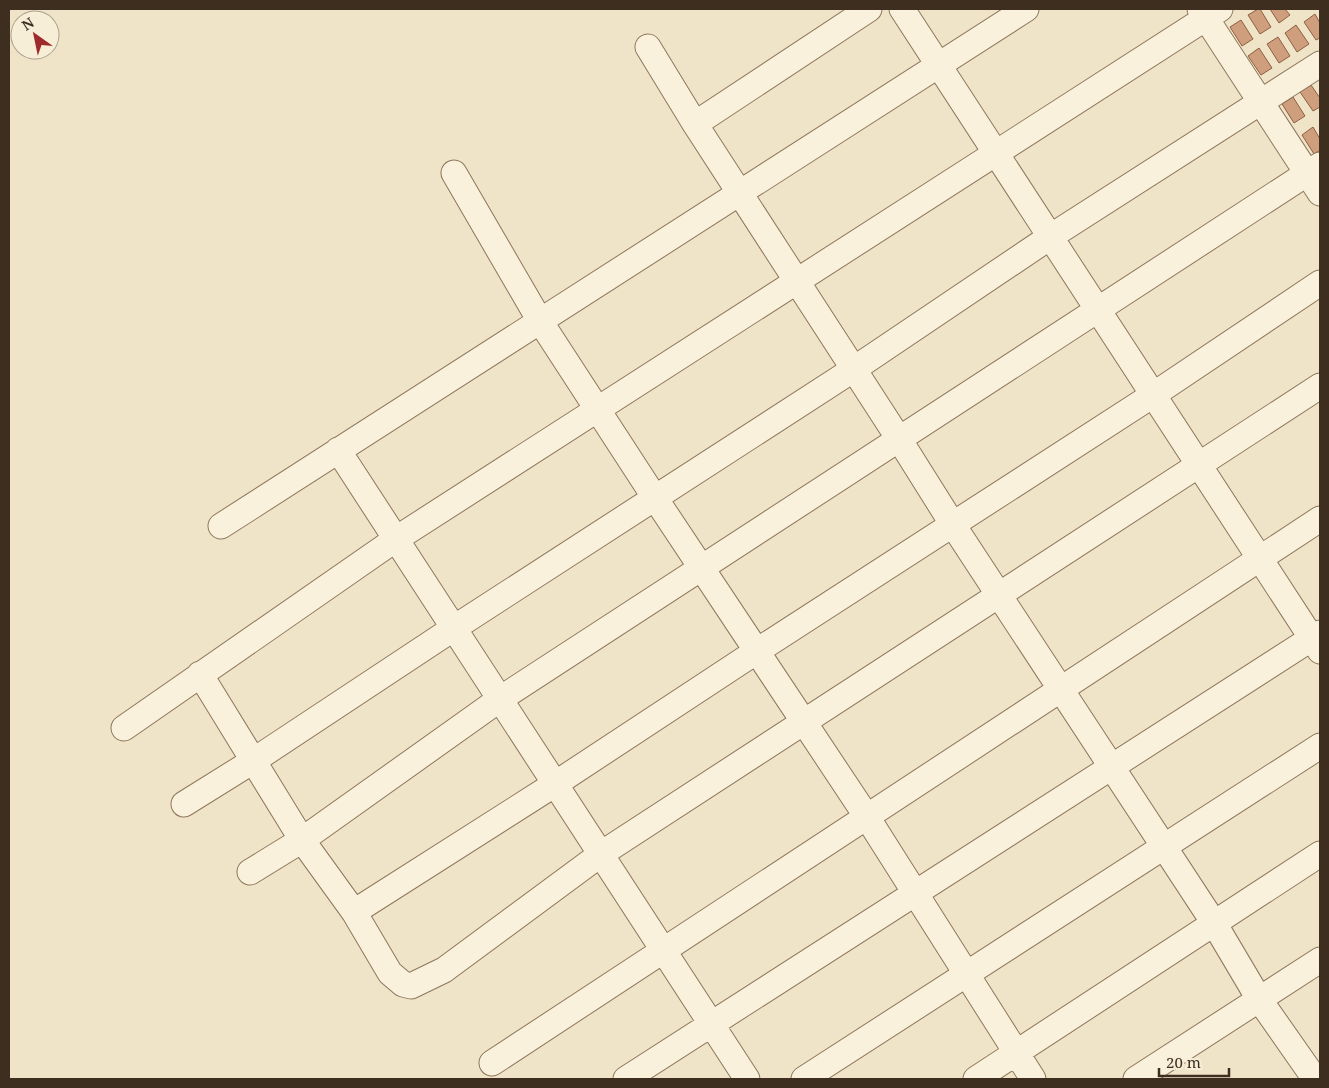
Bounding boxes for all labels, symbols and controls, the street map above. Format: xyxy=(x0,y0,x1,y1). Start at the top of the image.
north arrow xyxy=(10,10,60,60)
text: N xyxy=(18,13,37,35)
scale bar xyxy=(1159,1046,1229,1078)
text: 20 m xyxy=(1166,1052,1201,1072)

